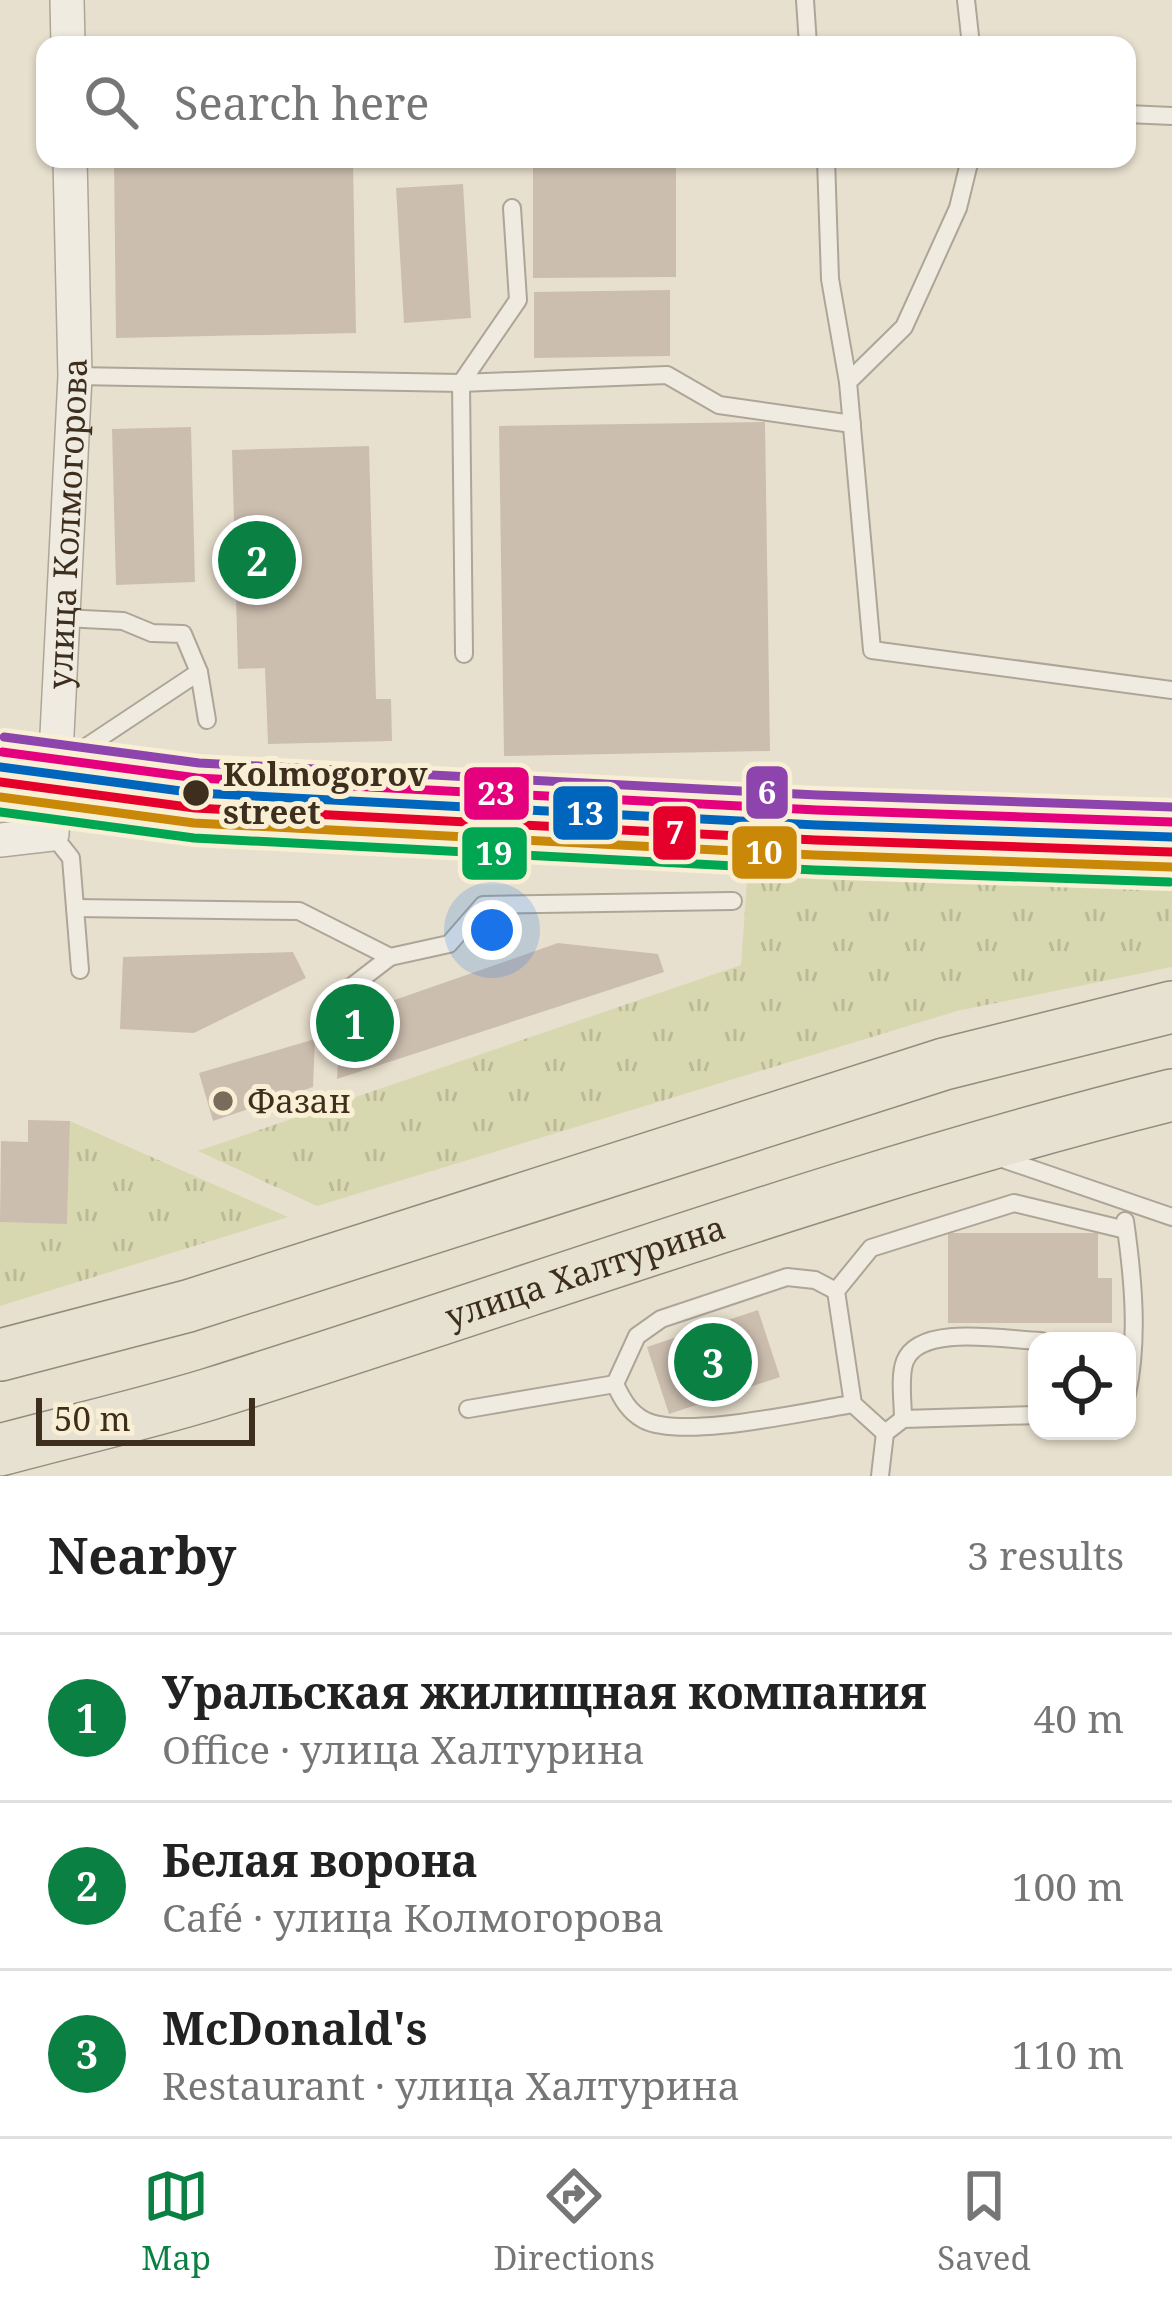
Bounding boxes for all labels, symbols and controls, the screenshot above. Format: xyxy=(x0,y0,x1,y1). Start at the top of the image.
search box xyxy=(36,36,1136,168)
icon: search xyxy=(78,69,144,135)
text: Search here xyxy=(174,72,429,133)
street label: улица Колмогорова xyxy=(36,358,97,690)
pin: 2 xyxy=(218,515,296,605)
place label: Kolmogorov street xyxy=(223,751,428,834)
line badge: 6 xyxy=(744,764,790,821)
line badge: 23 xyxy=(462,765,531,822)
text: 6 xyxy=(758,769,776,814)
text: 23 xyxy=(477,770,515,815)
marker: Kolmogorov street xyxy=(180,777,212,809)
line badge: 13 xyxy=(551,784,620,842)
text: 13 xyxy=(566,790,604,835)
line badge: 7 xyxy=(651,804,698,862)
text: 7 xyxy=(666,809,684,854)
line badge: 10 xyxy=(730,824,799,881)
line badge: 19 xyxy=(460,825,529,882)
text: 10 xyxy=(745,829,783,874)
text: 19 xyxy=(475,830,513,875)
your location xyxy=(462,900,522,960)
pin: 1 xyxy=(316,978,394,1068)
place label: Фазан xyxy=(247,1078,351,1123)
marker: Фазан xyxy=(210,1088,236,1114)
street label: улица Халтурина xyxy=(439,1204,731,1338)
pin: 3 xyxy=(674,1317,752,1407)
map controls xyxy=(1028,1332,1136,1440)
button: locate xyxy=(1028,1332,1136,1440)
scale bar xyxy=(36,1392,255,1445)
text: 50 m xyxy=(54,1396,131,1441)
text: Nearby xyxy=(48,1519,236,1589)
text: 3 results xyxy=(967,1528,1124,1581)
text: Уральская жилищная компания xyxy=(162,1661,927,1722)
text: 1 xyxy=(76,1691,98,1744)
text: 40 m xyxy=(1033,1691,1124,1744)
text: Office · улица Халтурина xyxy=(162,1722,645,1775)
text: Белая ворона xyxy=(162,1829,478,1890)
text: 2 xyxy=(76,1859,98,1912)
text: 100 m xyxy=(1012,1859,1124,1912)
text: Café · улица Колмогорова xyxy=(162,1890,665,1943)
text: McDonald's xyxy=(162,1997,427,2058)
text: 3 xyxy=(76,2027,98,2080)
text: 110 m xyxy=(1012,2027,1124,2080)
text: Restaurant · улица Халтурина xyxy=(162,2058,740,2111)
tab: Map xyxy=(141,2163,211,2280)
tab: Directions xyxy=(493,2163,655,2280)
tab: Saved xyxy=(937,2163,1031,2280)

